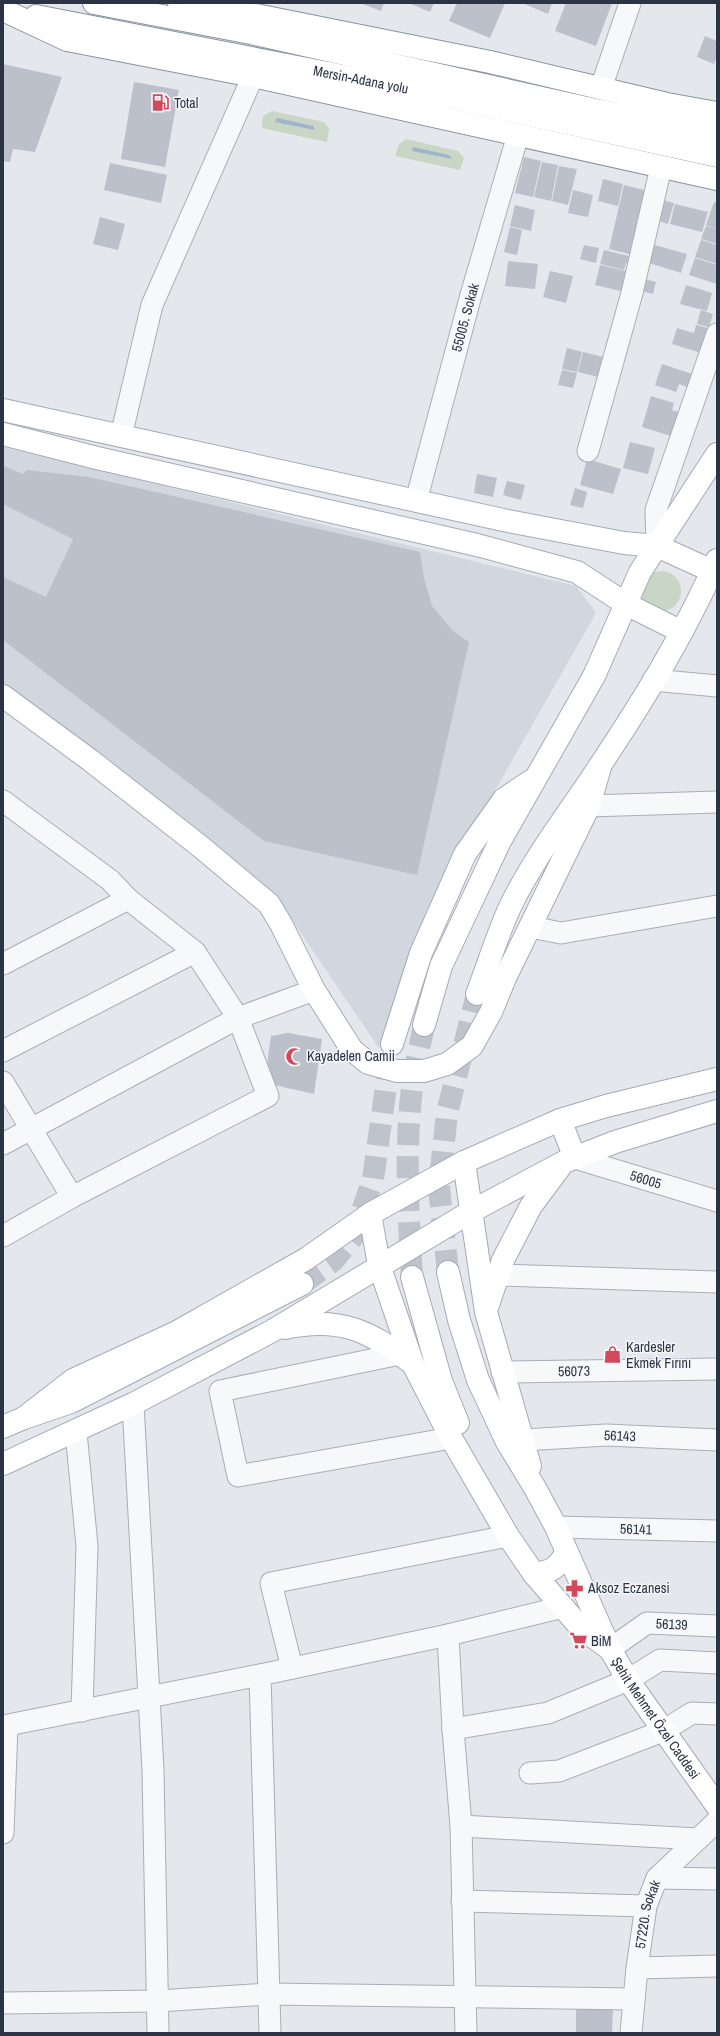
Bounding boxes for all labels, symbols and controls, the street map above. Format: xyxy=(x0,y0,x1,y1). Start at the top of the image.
street label: Mersin-Adana yolu xyxy=(312,61,410,98)
fuel station icon: Total xyxy=(151,93,171,113)
place label: Total xyxy=(174,94,198,112)
street label: 55005. Sokak xyxy=(447,281,483,354)
mosque icon: Kayadelen Camii xyxy=(284,1046,304,1066)
place label: Kayadelen Camii xyxy=(307,1047,395,1065)
street label: 56005 xyxy=(628,1166,664,1193)
place label: Kardesler Ekmek Fırını xyxy=(626,1338,691,1372)
shop icon: Kardesler Ekmek Fırını xyxy=(603,1345,623,1365)
street label: 56073 xyxy=(558,1362,590,1380)
street label: 56143 xyxy=(603,1426,636,1445)
street label: 56141 xyxy=(620,1520,653,1538)
pharmacy icon: Aksoz Eczanesi xyxy=(565,1578,585,1598)
place label: Aksoz Eczanesi xyxy=(587,1579,670,1597)
street label: 56139 xyxy=(655,1614,688,1634)
supermarket icon: BiM xyxy=(568,1631,588,1651)
place label: BiM xyxy=(591,1632,611,1650)
street label: Şehit Mehmet Özel Caddesi xyxy=(608,1654,704,1783)
street label: 57220. Sokak xyxy=(631,1877,664,1950)

